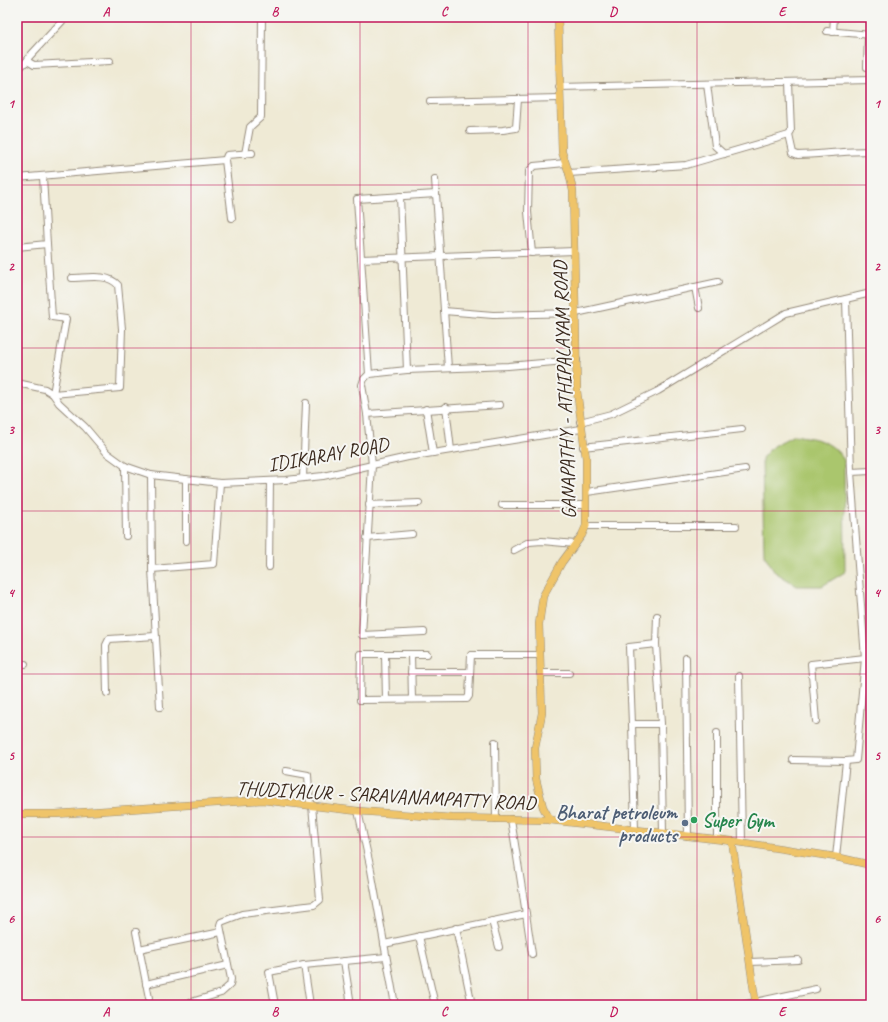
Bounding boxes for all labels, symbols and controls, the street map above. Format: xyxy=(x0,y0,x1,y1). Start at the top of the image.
text: A xyxy=(103,4,111,20)
text: B xyxy=(272,4,280,20)
text: C xyxy=(441,4,449,20)
text: D xyxy=(609,4,618,20)
text: E xyxy=(779,4,788,20)
text: 1 xyxy=(8,96,16,112)
text: 1 xyxy=(874,96,882,112)
text: 2 xyxy=(8,259,15,275)
street label: GANAPATHY - ATHIPALAYAM ROAD xyxy=(547,259,581,519)
text: 2 xyxy=(874,259,881,275)
text: 3 xyxy=(8,422,15,438)
text: 3 xyxy=(874,422,881,438)
street label: IDIKARAY ROAD xyxy=(266,431,393,477)
text: 4 xyxy=(8,585,16,601)
text: 4 xyxy=(874,585,882,601)
text: 5 xyxy=(8,748,15,764)
text: 5 xyxy=(874,748,881,764)
street label: THUDIYALUR - SARAVANAMPATTY ROAD xyxy=(236,775,538,816)
place label: Bharat petroleum products xyxy=(556,800,679,848)
place label: Super Gym xyxy=(702,808,775,833)
marker: Super Gym xyxy=(689,815,699,825)
marker: Bharat petroleum products xyxy=(680,818,690,828)
text: 6 xyxy=(8,911,15,927)
text: 6 xyxy=(874,911,881,927)
text: A xyxy=(103,1004,111,1020)
text: B xyxy=(272,1004,280,1020)
text: C xyxy=(441,1004,449,1020)
text: D xyxy=(609,1004,618,1020)
text: E xyxy=(779,1004,788,1020)

